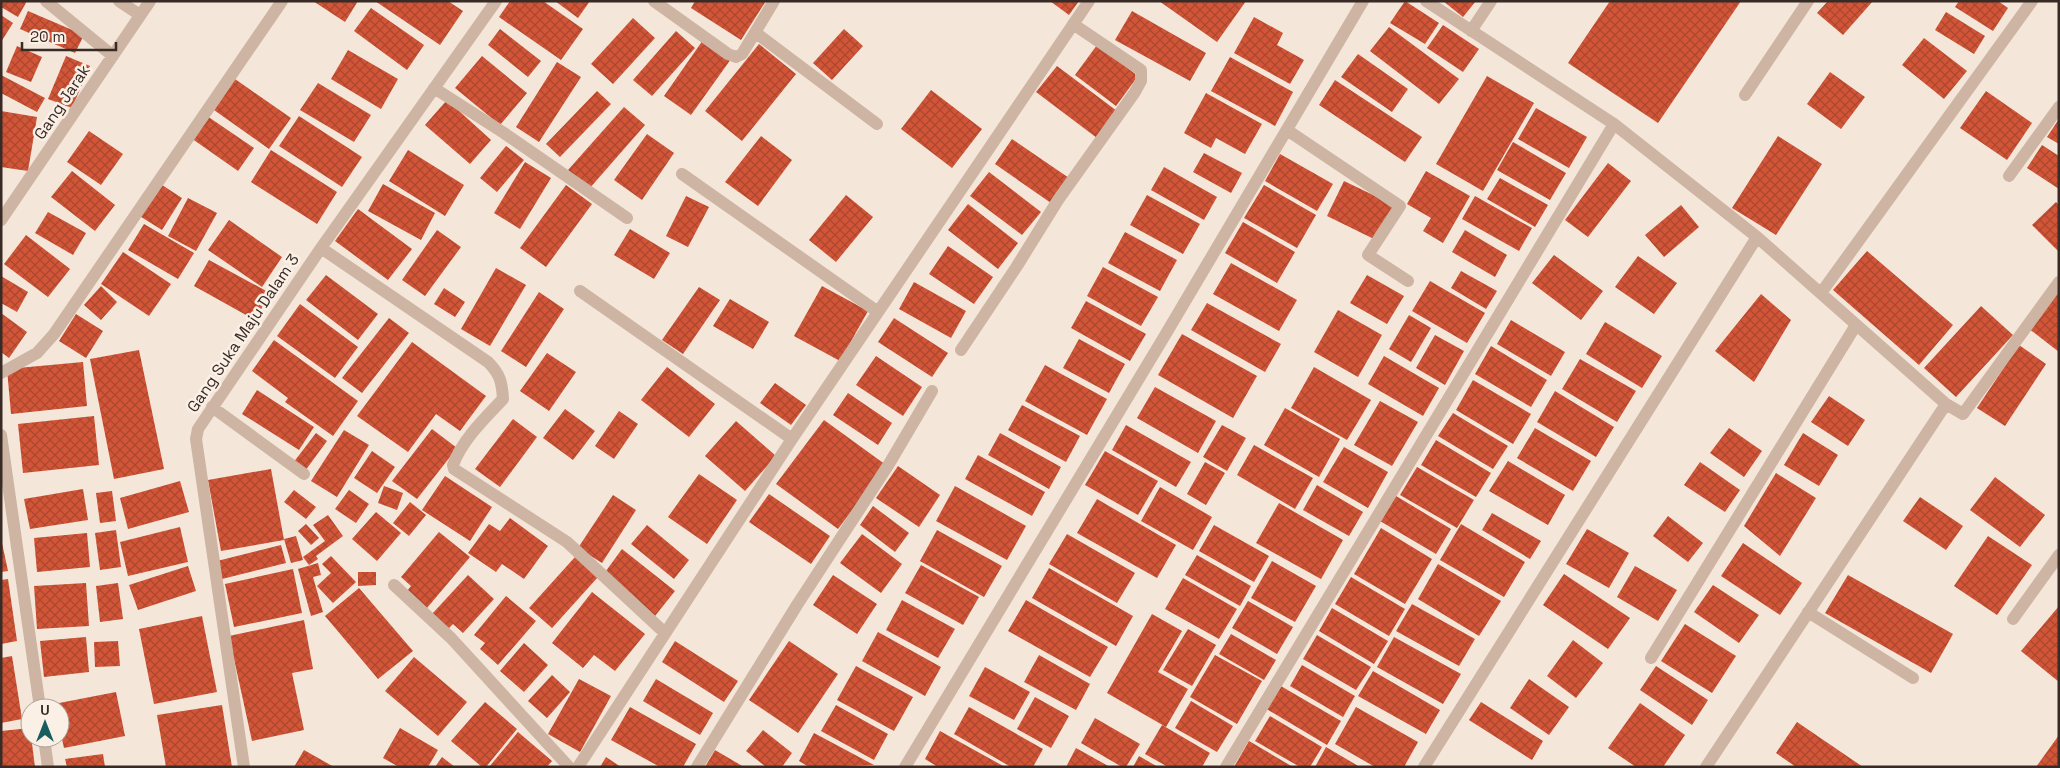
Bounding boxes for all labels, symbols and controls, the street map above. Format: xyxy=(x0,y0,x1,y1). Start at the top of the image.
scale bar xyxy=(22,20,116,52)
text: 20 m xyxy=(30,27,65,46)
street label: Gang Jarak xyxy=(29,60,95,143)
street label: Gang Suka Maju Dalam 3 xyxy=(182,250,304,416)
north arrow xyxy=(20,698,70,748)
text: U xyxy=(40,701,50,719)

